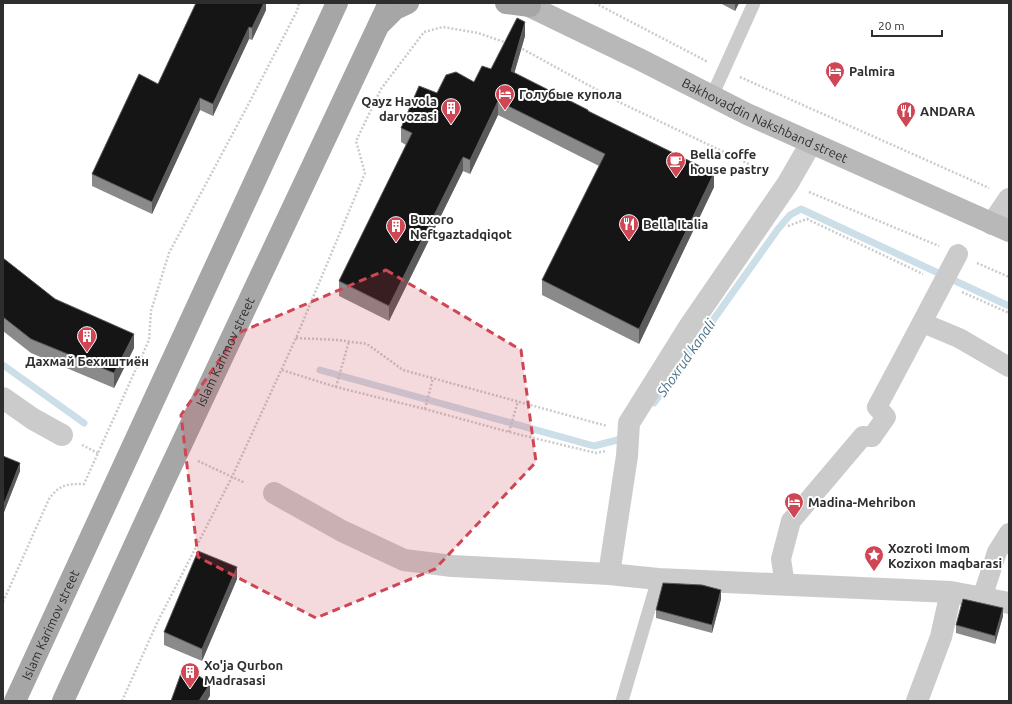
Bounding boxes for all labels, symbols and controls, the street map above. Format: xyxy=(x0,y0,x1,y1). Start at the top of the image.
scale bar xyxy=(872,12,942,38)
text: 20 m xyxy=(878,19,905,32)
hotel icon: Palmira xyxy=(824,60,846,88)
place label: Palmira xyxy=(849,64,895,78)
street label: Bakhovaddin Nakshband street xyxy=(680,75,850,165)
hotel icon: Голубые купола xyxy=(494,83,516,111)
place label: Голубые купола xyxy=(519,87,622,101)
place label: Qayz Havola darvozasi xyxy=(361,94,437,123)
building icon: Qayz Havola darvozasi xyxy=(440,97,462,125)
restaurant icon: ANDARA xyxy=(895,100,917,128)
place label: ANDARA xyxy=(920,104,976,118)
place label: Bella coffe house pastry xyxy=(690,147,769,176)
cafe icon: Bella coffe house pastry xyxy=(665,150,687,178)
place label: Buxoro Neftgaztadqiqot xyxy=(410,212,512,241)
restaurant icon: Bella Italia xyxy=(618,213,640,241)
building icon: Buxoro Neftgaztadqiqot xyxy=(385,215,407,243)
place label: Bella Italia xyxy=(643,217,708,231)
street label: Islam Karimov street xyxy=(193,295,257,409)
water label: Shoxrud kanali xyxy=(653,316,719,400)
building icon: Дахмай Бехиштиён xyxy=(76,325,98,353)
place label: Дахмай Бехиштиён xyxy=(25,354,149,368)
hotel icon: Madina-Mehribon xyxy=(783,491,805,519)
place label: Madina-Mehribon xyxy=(808,495,916,509)
place label: Xozroti Imom Kozixon maqbarasi xyxy=(888,541,1002,570)
place icon: Xozroti Imom Kozixon maqbarasi xyxy=(863,544,885,572)
street label: Islam Karimov street xyxy=(19,568,82,682)
place label: Xo'ja Qurbon Madrasasi xyxy=(204,658,283,687)
building icon: Xo'ja Qurbon Madrasasi xyxy=(179,661,201,689)

